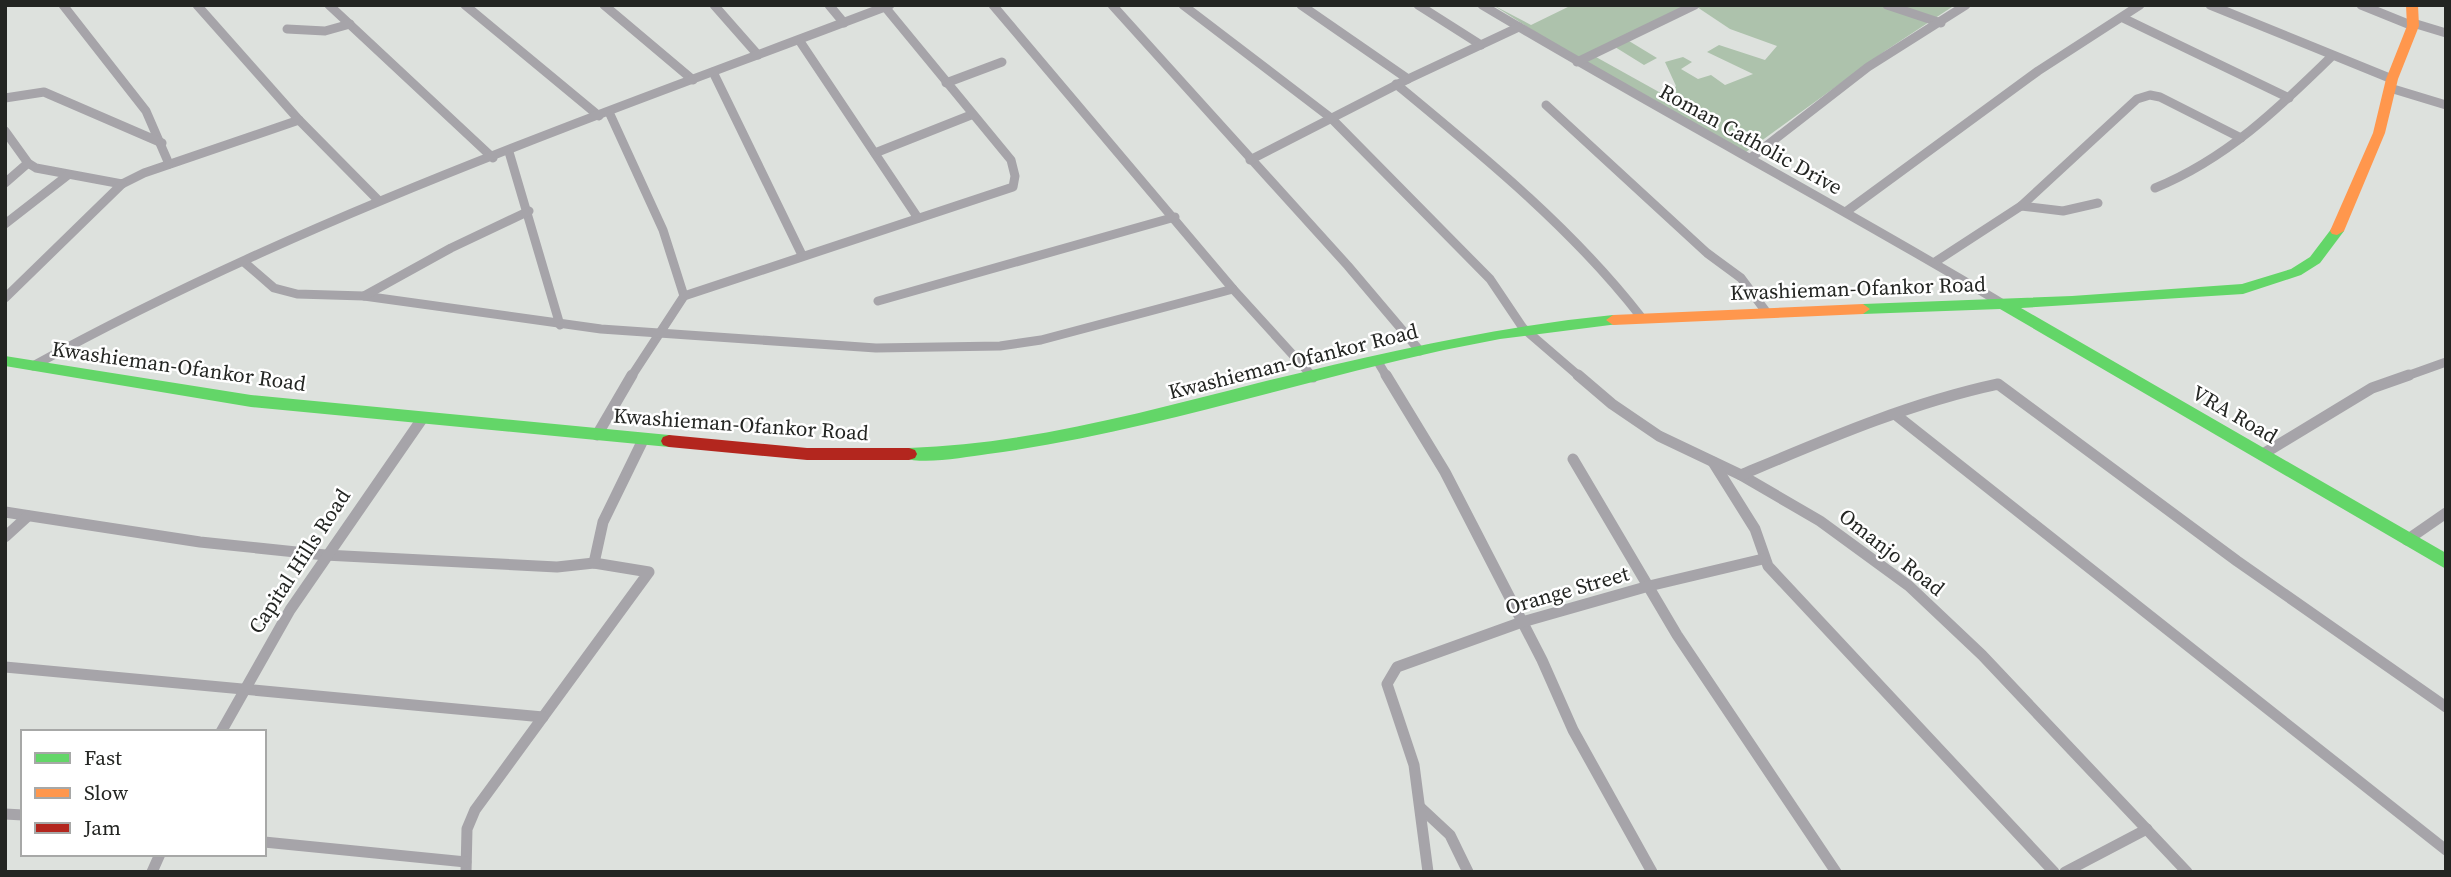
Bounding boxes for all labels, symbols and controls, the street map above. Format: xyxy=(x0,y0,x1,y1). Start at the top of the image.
street label: Roman Catholic Drive xyxy=(1654,77,1848,201)
street label: Kwashieman-Ofankor Road xyxy=(1729,269,1987,307)
street label: Kwashieman-Ofankor Road xyxy=(1165,316,1421,406)
street label: Kwashieman-Ofankor Road xyxy=(50,334,308,398)
street label: VRA Road xyxy=(2187,378,2283,450)
street label: Kwashieman-Ofankor Road xyxy=(612,401,870,447)
street label: Capital Hills Road xyxy=(241,483,357,639)
street label: Omanjo Road xyxy=(1833,502,1951,603)
street label: Orange Street xyxy=(1502,558,1632,621)
legend xyxy=(21,730,266,856)
text: Fast xyxy=(84,743,122,772)
text: Slow xyxy=(84,778,128,807)
text: Jam xyxy=(83,813,121,842)

